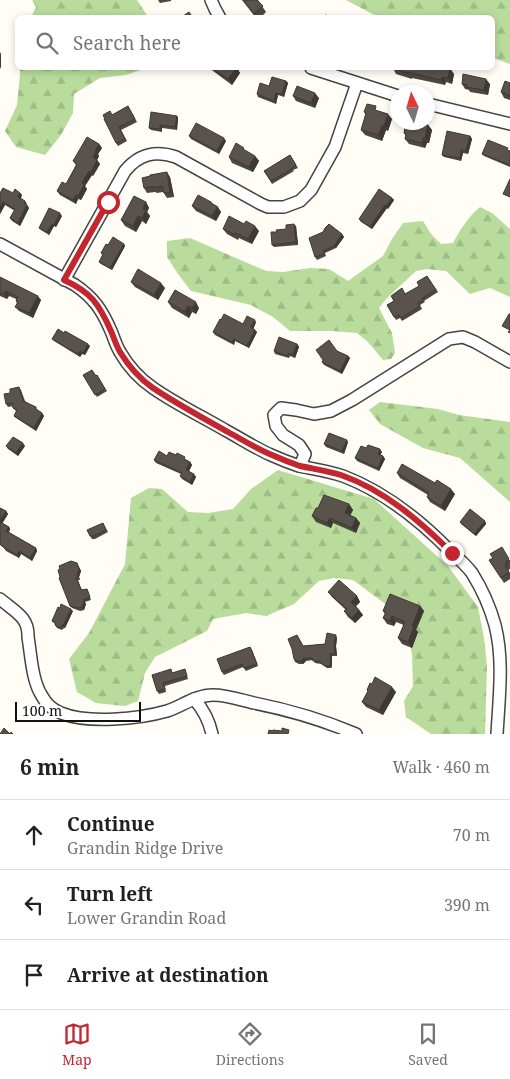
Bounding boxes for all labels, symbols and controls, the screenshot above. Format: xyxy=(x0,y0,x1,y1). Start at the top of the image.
search box xyxy=(15,15,495,70)
icon: search xyxy=(33,29,61,57)
text: Search here xyxy=(73,30,181,56)
north arrow xyxy=(390,85,435,130)
route start xyxy=(97,191,120,214)
route end xyxy=(441,542,464,565)
scale bar xyxy=(15,699,141,722)
text: 100 m xyxy=(22,701,62,720)
text: 6 min xyxy=(20,753,79,781)
text: Walk · 460 m xyxy=(393,756,490,778)
text: Continue xyxy=(67,811,155,837)
icon: ahead xyxy=(20,821,48,849)
text: 70 m xyxy=(453,824,490,846)
text: Grandin Ridge Drive xyxy=(67,837,223,859)
text: Turn left xyxy=(67,881,153,907)
icon: left xyxy=(20,891,48,919)
text: 390 m xyxy=(444,894,490,916)
text: Lower Grandin Road xyxy=(67,907,226,929)
icon: arrive xyxy=(20,961,48,989)
text: Arrive at destination xyxy=(67,962,269,988)
tab: Map xyxy=(62,1020,92,1069)
tab: Directions xyxy=(216,1020,284,1069)
tab: Saved xyxy=(408,1020,448,1069)

